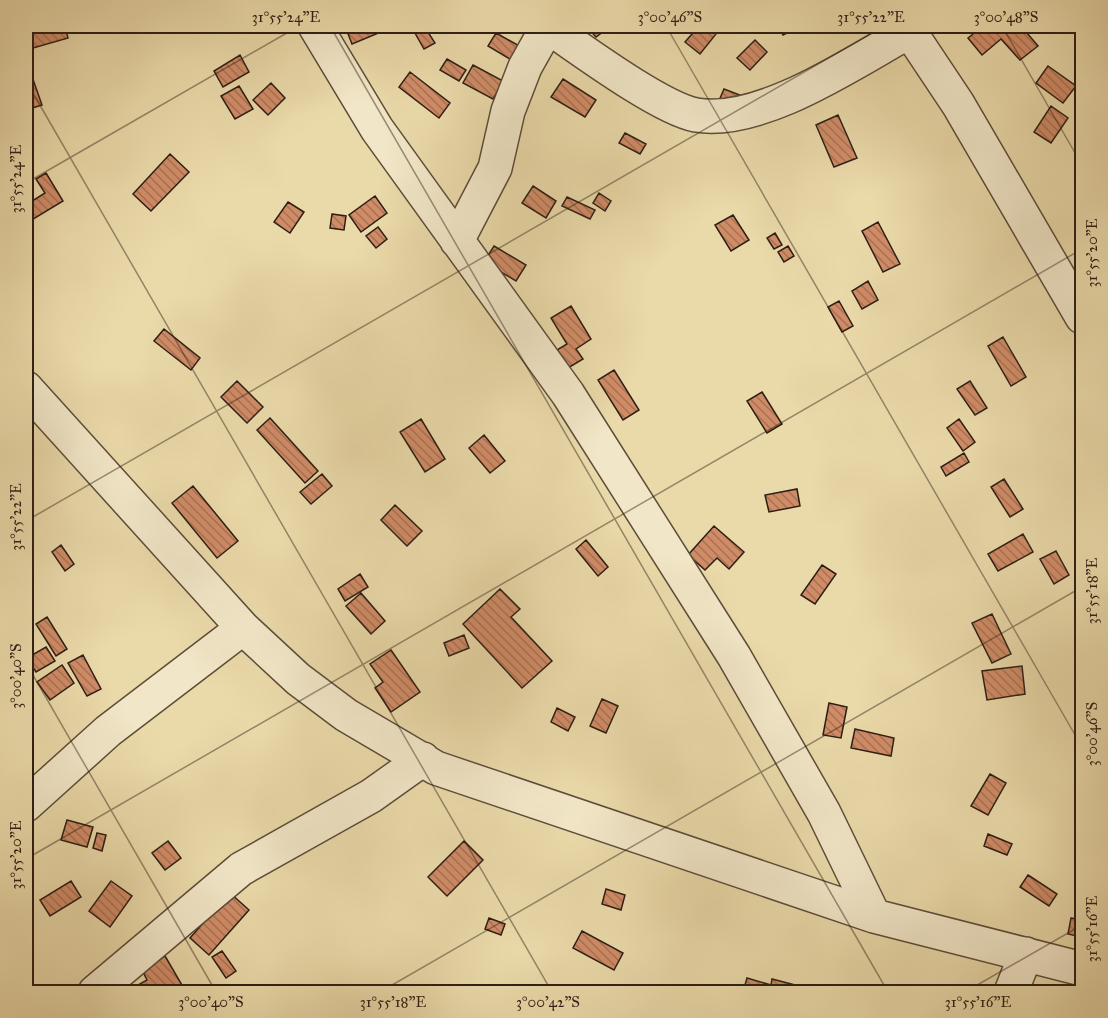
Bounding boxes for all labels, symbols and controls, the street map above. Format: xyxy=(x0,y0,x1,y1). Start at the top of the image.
text: 31°55'24"E xyxy=(252,8,321,26)
text: 3°00'46"S xyxy=(638,8,702,26)
text: 31°55'22"E xyxy=(837,8,905,26)
text: 3°00'48"S xyxy=(974,8,1038,26)
text: 31°55'24"E xyxy=(7,144,25,213)
text: 31°55'20"E xyxy=(1083,218,1101,287)
text: 31°55'22"E xyxy=(7,483,25,551)
text: 31°55'18"E xyxy=(1083,557,1101,624)
text: 3°00'40"S xyxy=(7,643,25,709)
text: 3°00'46"S xyxy=(1083,702,1101,766)
text: 31°55'20"E xyxy=(7,820,25,889)
text: 31°55'16"E xyxy=(1083,896,1101,962)
text: 3°00'40"S xyxy=(178,993,244,1011)
text: 31°55'18"E xyxy=(360,993,427,1011)
text: 3°00'42"S xyxy=(516,993,580,1011)
text: 31°55'16"E xyxy=(945,993,1011,1011)

